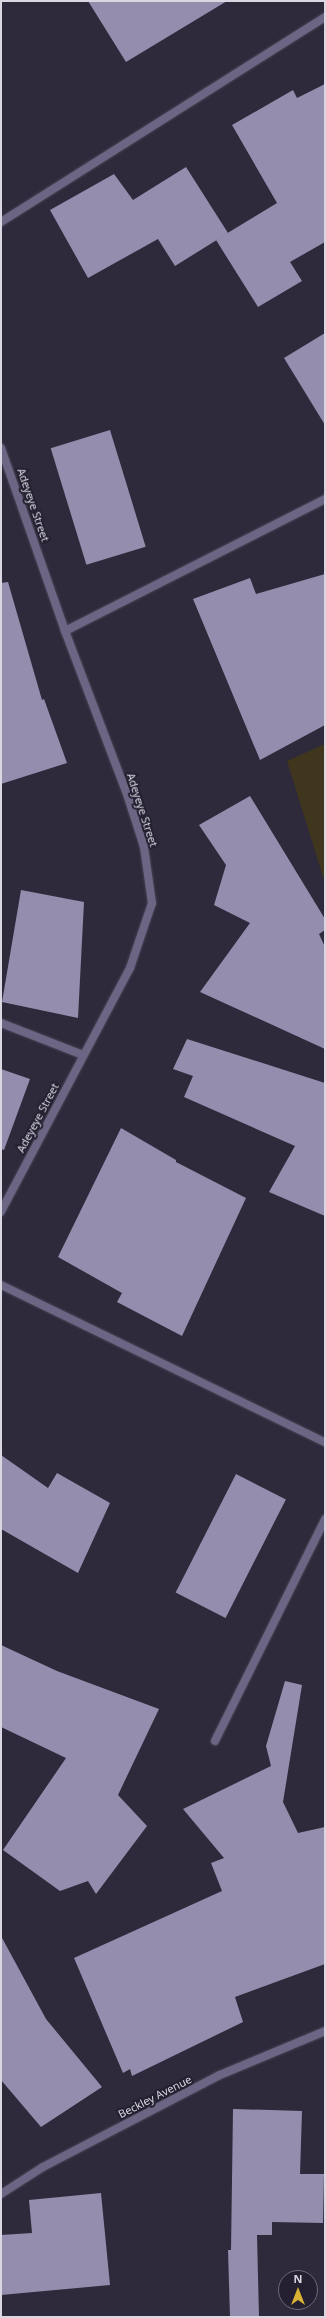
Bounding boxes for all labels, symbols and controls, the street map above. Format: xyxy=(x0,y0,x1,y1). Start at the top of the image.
street label: Adeyeye Street xyxy=(14,467,52,543)
street label: Adeyeye Street xyxy=(124,771,160,849)
street label: Adeyeye Street xyxy=(14,1081,62,1155)
street label: Beckley Avenue xyxy=(116,2073,194,2121)
north arrow xyxy=(278,2270,318,2310)
text: N xyxy=(294,2271,302,2286)

